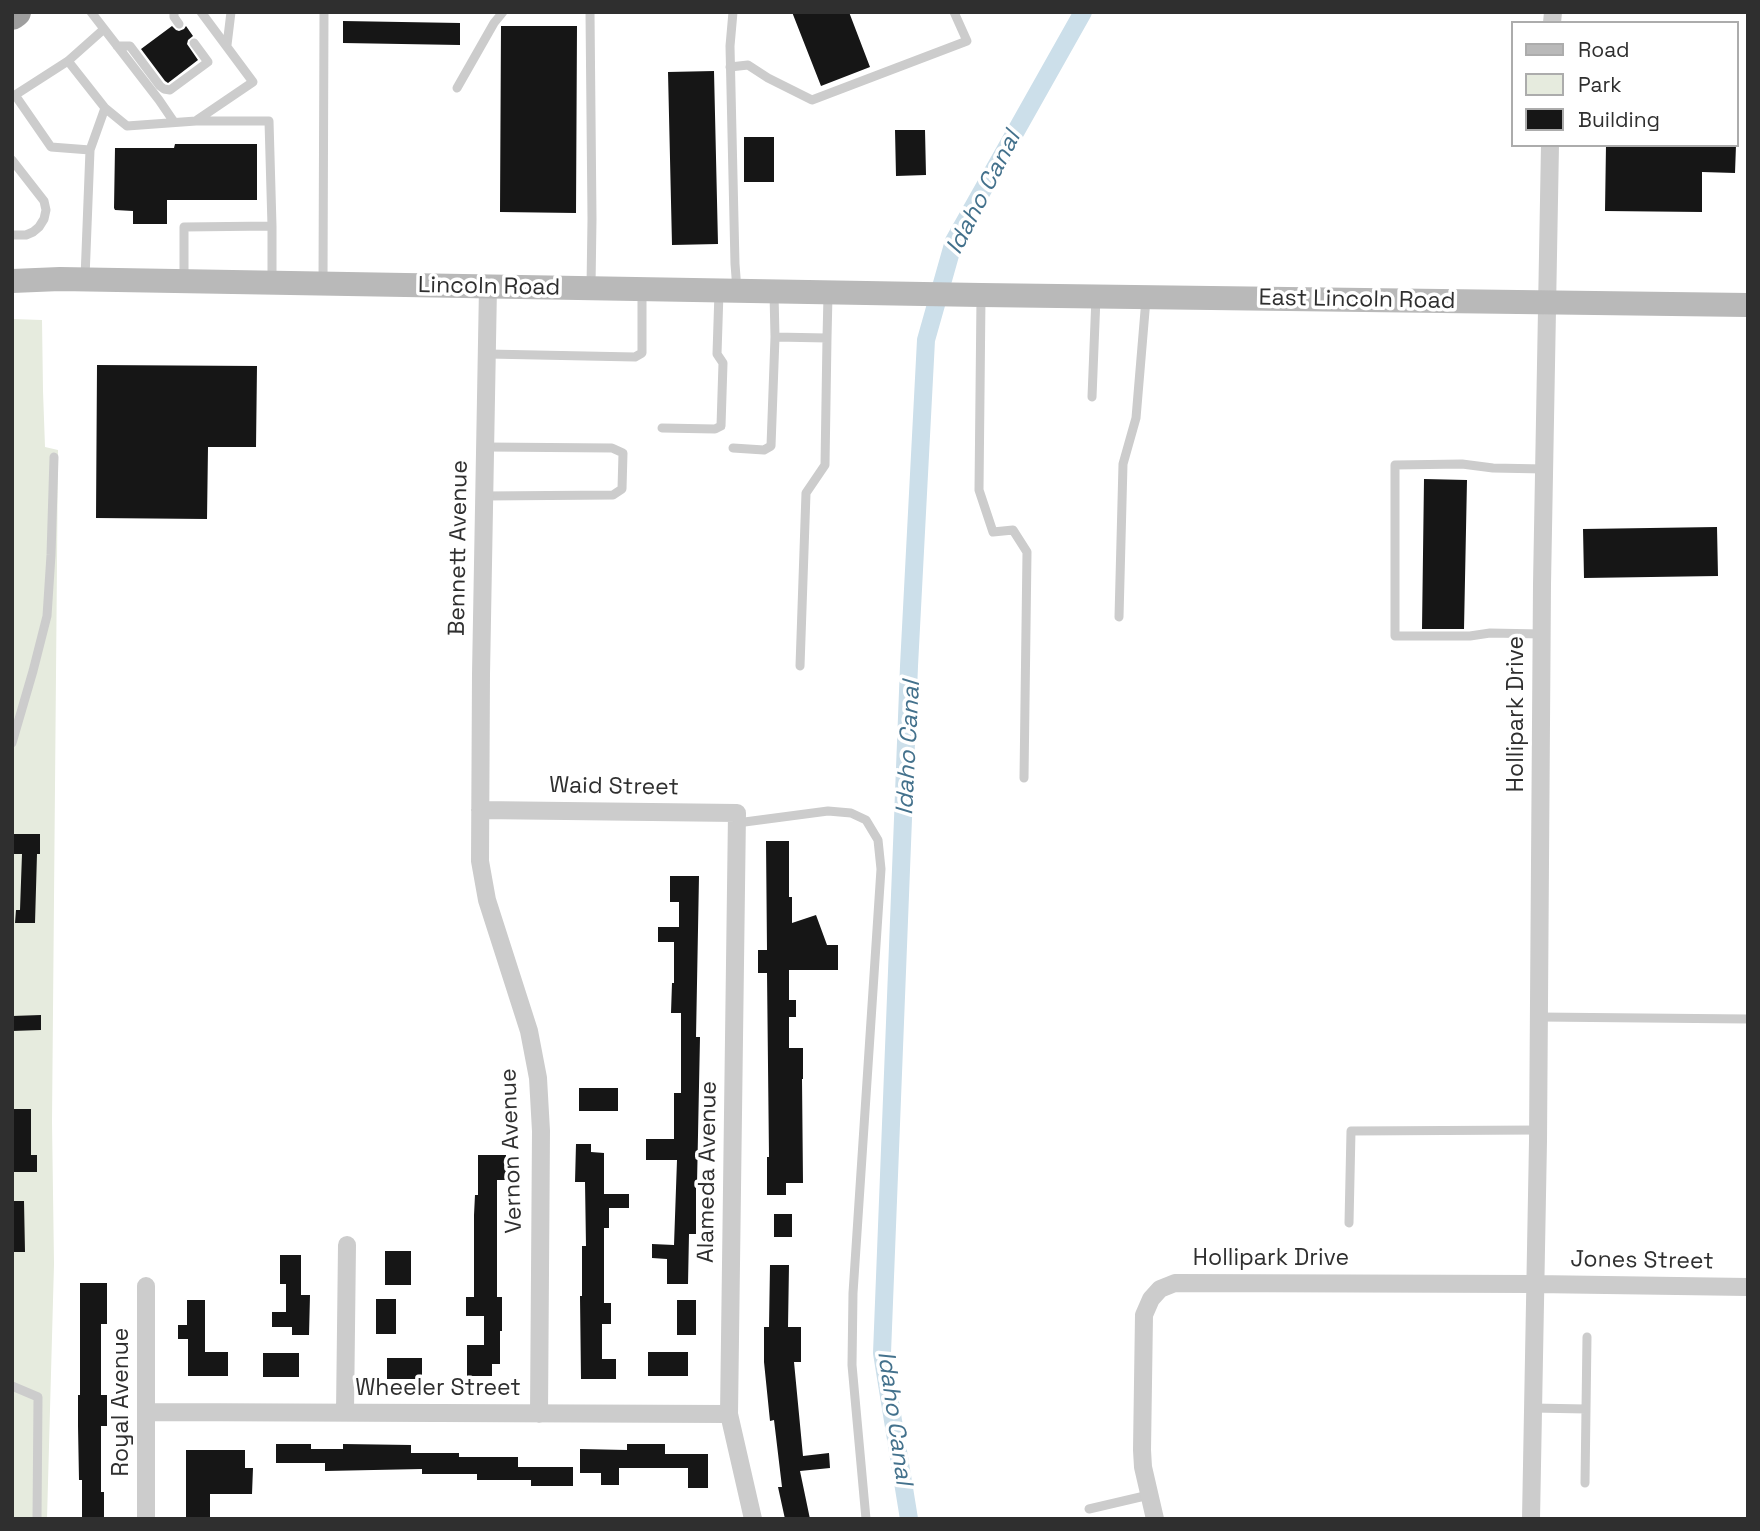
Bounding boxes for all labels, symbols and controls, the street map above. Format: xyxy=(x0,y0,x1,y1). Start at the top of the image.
legend xyxy=(1512,21,1739,147)
text: Road xyxy=(1578,36,1630,63)
text: Park xyxy=(1578,71,1622,98)
text: Building xyxy=(1578,106,1660,133)
water label: Idaho Canal xyxy=(941,127,1027,259)
street label: Lincoln Road xyxy=(418,272,560,302)
street label: East Lincoln Road xyxy=(1258,284,1456,316)
street label: Bennett Avenue xyxy=(444,460,474,636)
street label: Hollipark Drive xyxy=(1503,636,1531,792)
water label: Idaho Canal xyxy=(891,680,927,816)
street label: Waid Street xyxy=(549,772,679,802)
street label: Vernon Avenue xyxy=(495,1068,529,1234)
street label: Alameda Avenue xyxy=(693,1081,723,1263)
street label: Hollipark Drive xyxy=(1193,1245,1349,1273)
street label: Jones Street xyxy=(1570,1246,1714,1276)
street label: Royal Avenue xyxy=(108,1328,136,1476)
water label: Idaho Canal xyxy=(870,1349,918,1487)
street label: Wheeler Street xyxy=(355,1375,521,1403)

